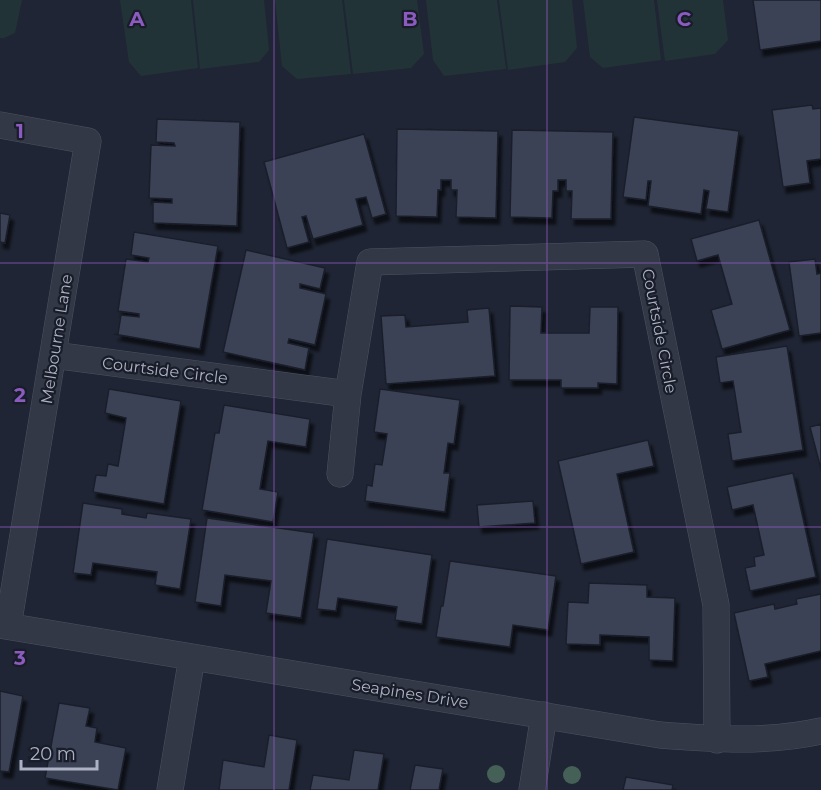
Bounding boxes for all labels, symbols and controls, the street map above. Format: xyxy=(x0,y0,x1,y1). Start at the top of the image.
text: A xyxy=(128,7,145,31)
text: B xyxy=(402,7,418,31)
text: C xyxy=(677,7,692,31)
text: 1 xyxy=(16,119,24,143)
street label: Courtside Circle xyxy=(638,267,681,395)
street label: Melbourne Lane xyxy=(37,273,76,405)
street label: Courtside Circle xyxy=(101,353,229,388)
text: 2 xyxy=(14,383,26,407)
text: 3 xyxy=(13,646,26,670)
street label: Seapines Drive xyxy=(350,675,470,712)
scale bar xyxy=(21,733,98,771)
text: 20 m xyxy=(30,743,76,765)

